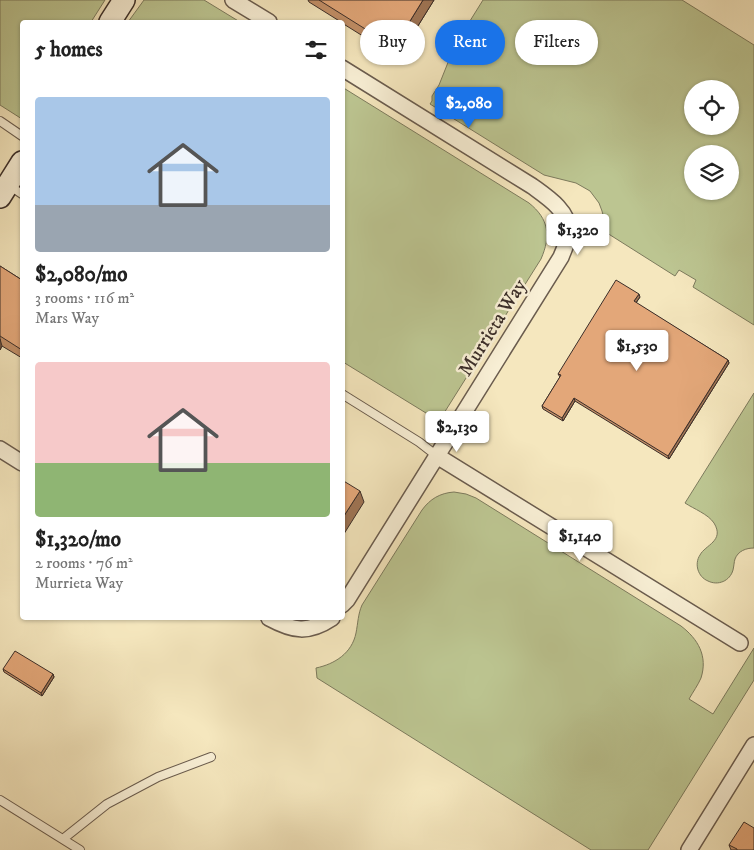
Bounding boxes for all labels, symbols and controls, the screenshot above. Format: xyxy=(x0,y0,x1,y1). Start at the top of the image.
chip: Buy xyxy=(360,20,425,65)
chip: Rent xyxy=(435,20,505,65)
chip: Filters xyxy=(515,20,598,65)
icon: filters xyxy=(302,36,330,64)
text: 5 homes xyxy=(35,37,103,63)
map controls xyxy=(684,80,739,200)
button: locate xyxy=(684,80,739,135)
pin: $2,080 xyxy=(428,86,510,129)
text: $2,080 xyxy=(446,93,492,113)
icon: home xyxy=(138,130,228,220)
button: layers xyxy=(684,145,739,200)
pin: $1,320 xyxy=(537,214,619,256)
text: $1,320 xyxy=(557,220,599,240)
text: $2,080/mo xyxy=(35,262,127,288)
street label: Murrieta Way xyxy=(453,274,533,381)
text: 3 rooms · 116 m² xyxy=(35,288,134,308)
text: Mars Way xyxy=(35,308,99,328)
pin: $1,530 xyxy=(596,330,678,372)
text: $1,530 xyxy=(616,336,658,356)
icon: home xyxy=(138,395,228,485)
pin: $2,130 xyxy=(416,410,498,453)
text: $2,130 xyxy=(436,417,478,437)
pin: $1,140 xyxy=(539,520,621,562)
text: $1,140 xyxy=(559,526,601,546)
text: $1,320/mo xyxy=(35,527,121,553)
text: 2 rooms · 76 m² xyxy=(35,553,133,573)
text: Murrieta Way xyxy=(35,573,123,593)

